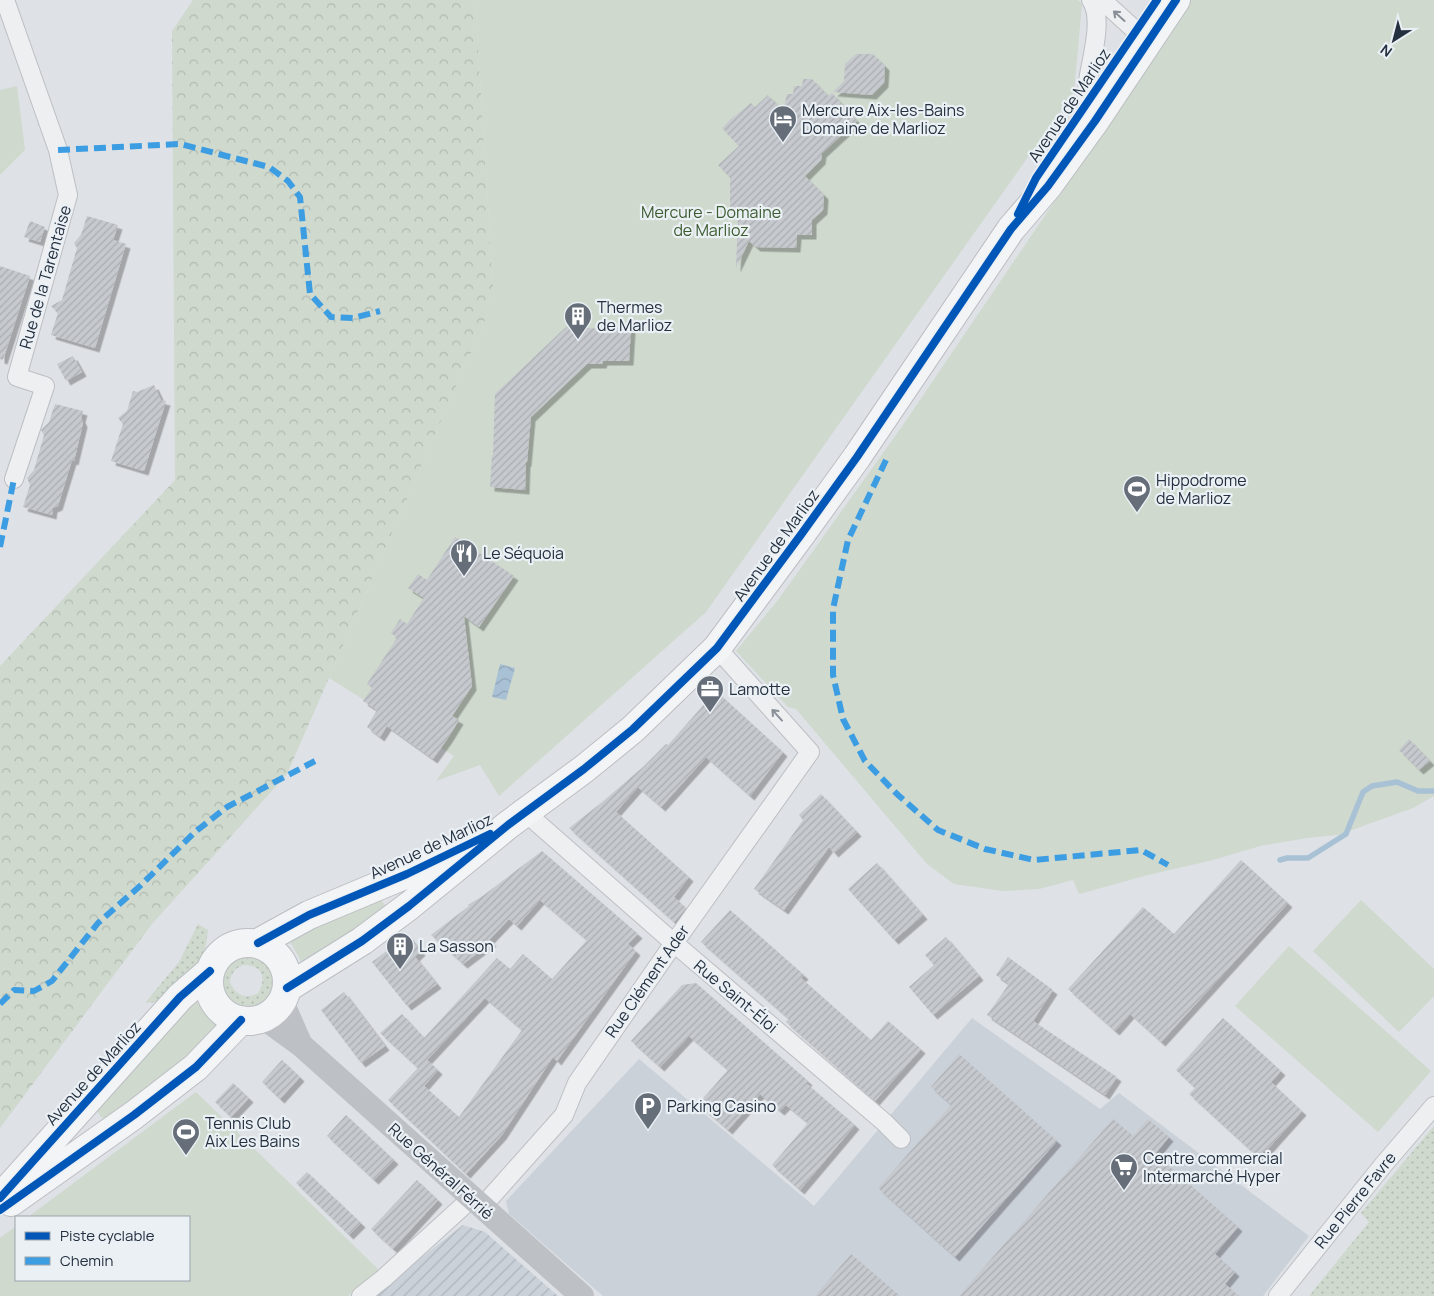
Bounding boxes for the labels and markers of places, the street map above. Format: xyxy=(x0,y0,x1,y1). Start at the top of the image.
place label: Mercure Aix-les-Bains Domaine de Marlioz xyxy=(802,99,965,139)
hotel icon: Mercure Aix-les-Bains Domaine de Marlioz xyxy=(768,104,798,143)
place label: Thermes de Marlioz xyxy=(597,296,672,336)
building icon: Thermes de Marlioz xyxy=(563,301,593,340)
place label: Hippodrome de Marlioz xyxy=(1156,469,1247,509)
sports icon: Hippodrome de Marlioz xyxy=(1122,474,1152,513)
restaurant icon: Le Séquoia xyxy=(449,538,479,577)
place label: Le Séquoia xyxy=(483,542,564,564)
office icon: Lamotte xyxy=(695,674,725,713)
place label: Lamotte xyxy=(729,678,790,700)
building icon: La Sasson xyxy=(385,931,415,970)
place label: La Sasson xyxy=(419,935,494,957)
parking icon: Parking Casino xyxy=(633,1091,663,1130)
place label: Parking Casino xyxy=(667,1095,776,1117)
place label: Tennis Club Aix Les Bains xyxy=(205,1112,300,1152)
sports icon: Tennis Club Aix Les Bains xyxy=(171,1117,201,1156)
place label: Centre commercial Intermarché Hyper xyxy=(1143,1147,1283,1187)
supermarket icon: Centre commercial Intermarché Hyper xyxy=(1109,1152,1139,1191)

